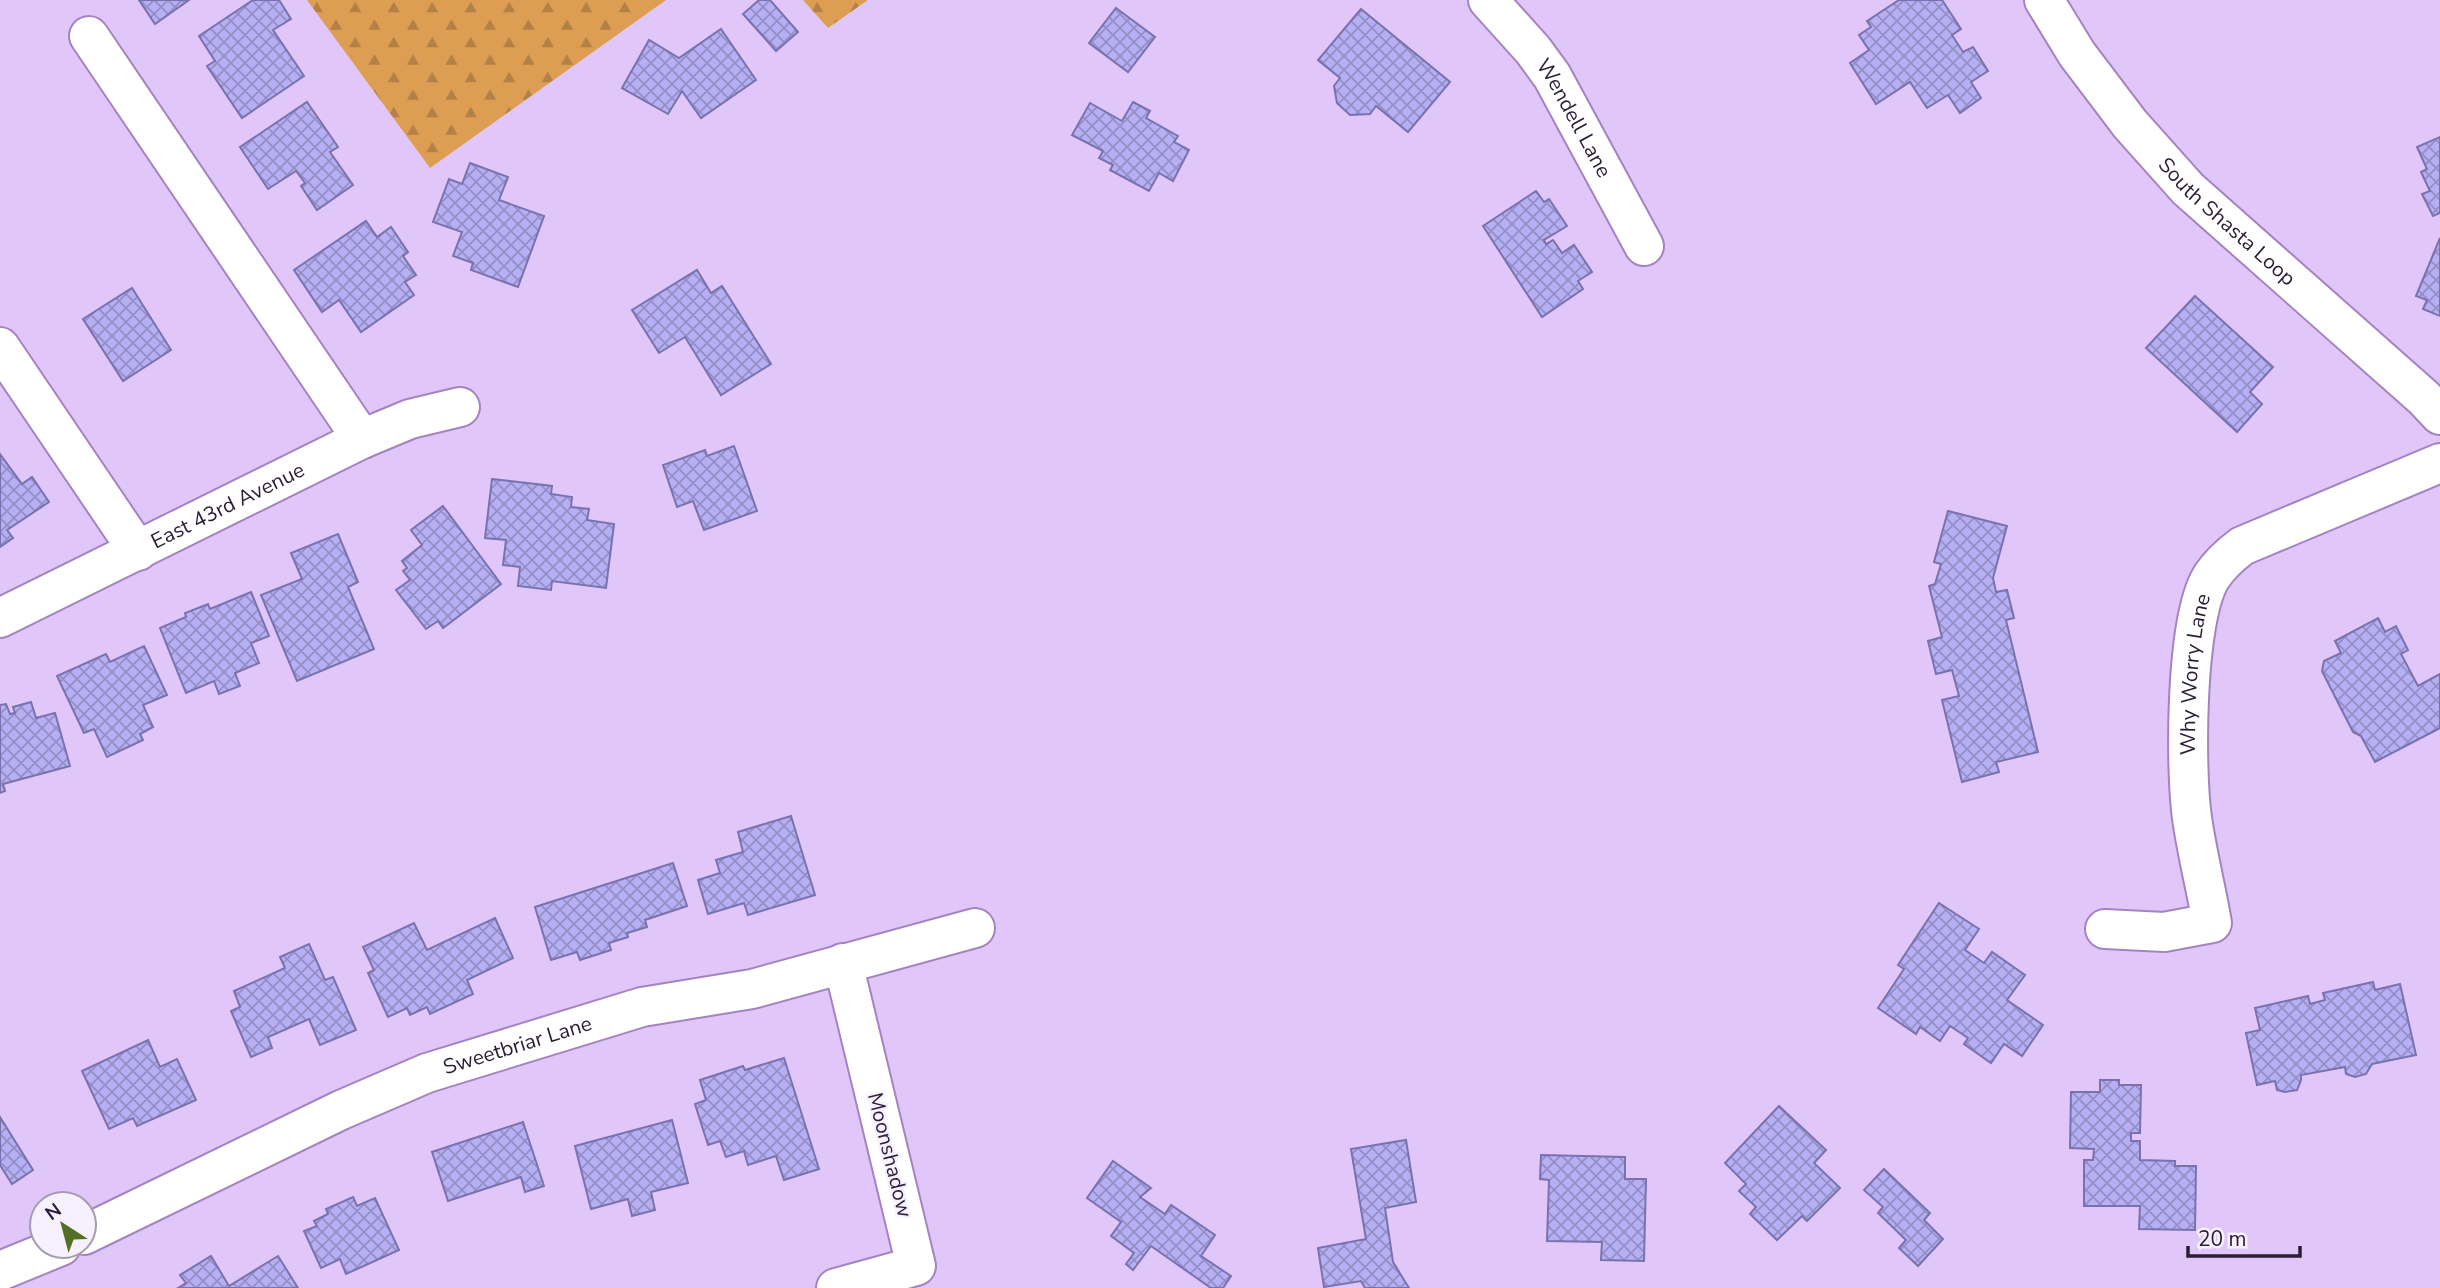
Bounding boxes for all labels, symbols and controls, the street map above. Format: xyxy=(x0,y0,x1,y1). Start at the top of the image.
street label: Wendell Lane xyxy=(1530,53,1618,182)
street label: South Shasta Loop xyxy=(2152,151,2302,292)
street label: East 43rd Avenue xyxy=(146,456,309,555)
street label: Why Worry Lane xyxy=(2174,590,2217,755)
street label: Sweetbriar Lane xyxy=(440,1009,595,1081)
street label: Moonshadow xyxy=(861,1090,919,1221)
north arrow xyxy=(28,1190,98,1260)
text: N xyxy=(40,1197,67,1227)
scale bar xyxy=(2188,1214,2300,1258)
text: 20 m xyxy=(2198,1225,2247,1253)

